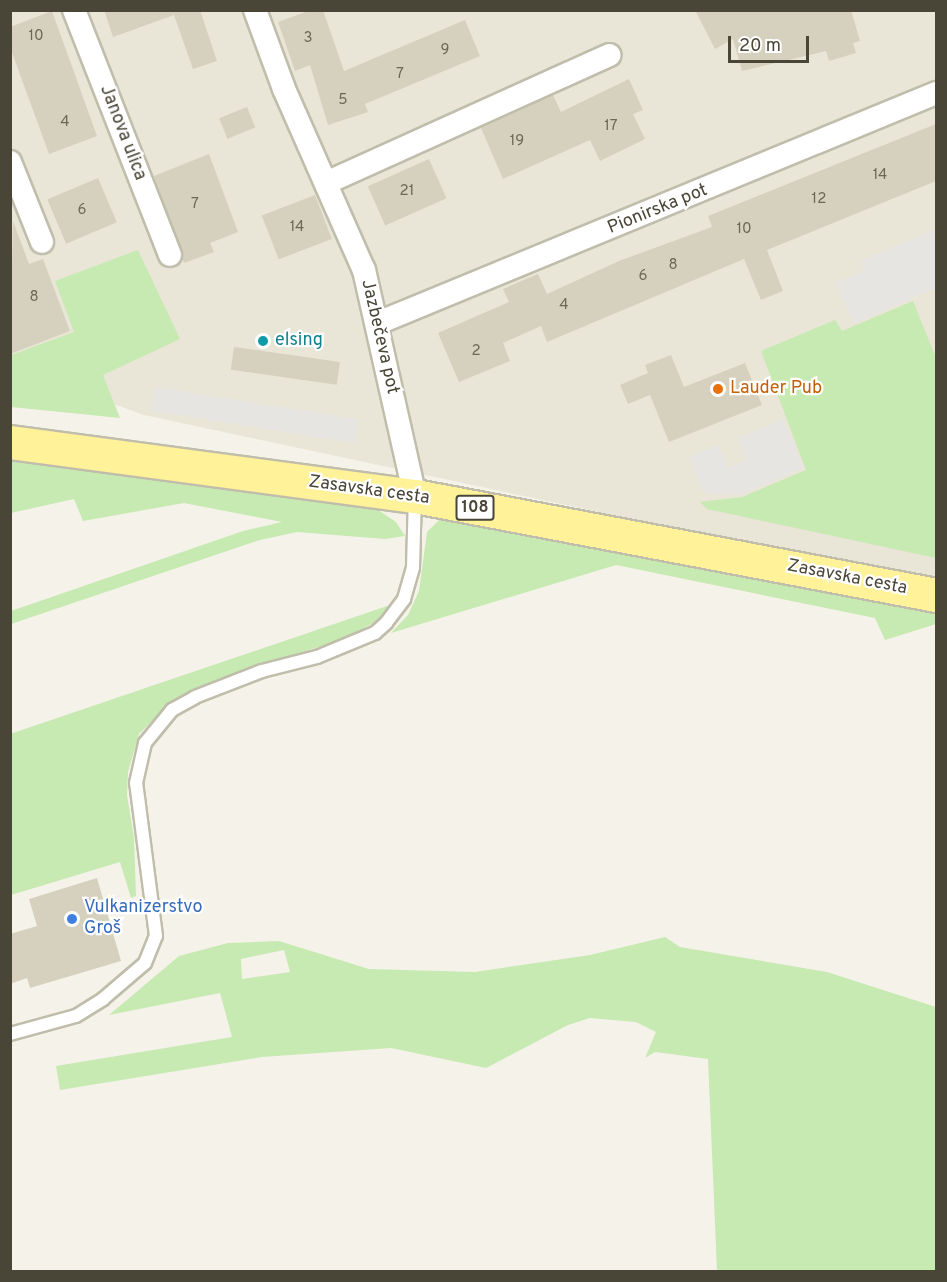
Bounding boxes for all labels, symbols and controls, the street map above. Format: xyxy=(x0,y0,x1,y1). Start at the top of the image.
scale bar xyxy=(731,24,812,62)
house number: 10 xyxy=(28,28,44,46)
house number: 3 xyxy=(303,30,313,48)
text: 20 m xyxy=(739,35,781,58)
house number: 9 xyxy=(441,42,449,60)
house number: 7 xyxy=(396,66,404,84)
street label: Janova ulica xyxy=(94,82,150,184)
house number: 5 xyxy=(338,92,348,110)
house number: 4 xyxy=(60,114,70,132)
house number: 17 xyxy=(604,118,618,136)
house number: 19 xyxy=(510,133,524,151)
house number: 14 xyxy=(873,167,887,185)
street label: Pionirska pot xyxy=(605,180,711,240)
house number: 21 xyxy=(400,183,414,201)
house number: 12 xyxy=(812,191,826,209)
house number: 7 xyxy=(191,196,199,214)
house number: 6 xyxy=(78,202,86,220)
house number: 14 xyxy=(290,219,304,237)
house number: 10 xyxy=(736,221,752,239)
house number: 8 xyxy=(668,257,678,275)
house number: 6 xyxy=(639,268,647,286)
street label: Jazbečeva pot xyxy=(355,278,403,396)
house number: 8 xyxy=(29,289,39,307)
house number: 4 xyxy=(559,297,569,315)
place label: elsing xyxy=(275,330,323,352)
marker: elsing xyxy=(256,334,270,348)
house number: 2 xyxy=(471,343,481,361)
place label: Lauder Pub xyxy=(730,378,822,400)
marker: Lauder Pub xyxy=(711,382,725,396)
street label: Zasavska cesta xyxy=(307,472,431,510)
road number: 108 xyxy=(456,495,494,521)
street label: Zasavska cesta xyxy=(785,556,909,600)
place label: Vulkanizerstvo Groš xyxy=(84,898,202,940)
marker: Vulkanizerstvo Groš xyxy=(65,912,79,926)

